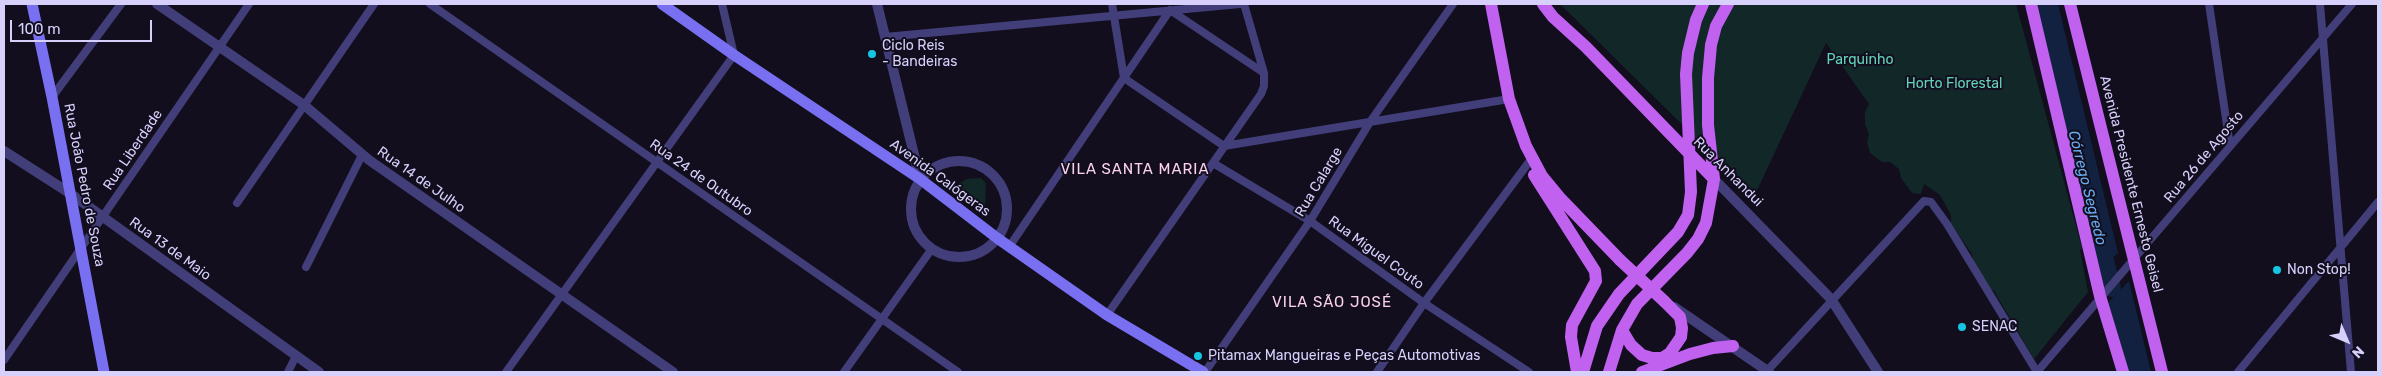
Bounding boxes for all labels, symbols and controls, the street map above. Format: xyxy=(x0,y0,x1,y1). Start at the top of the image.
scale bar xyxy=(12,10,155,42)
text: 100 m xyxy=(18,20,60,38)
place label: Ciclo Reis - Bandeiras xyxy=(882,38,957,70)
marker: Ciclo Reis - Bandeiras xyxy=(866,48,878,60)
park label: Parquinho xyxy=(1827,52,1893,68)
street label: Avenida Presidente Ernesto Geisel xyxy=(2096,74,2166,294)
park label: Horto Florestal xyxy=(1906,76,2002,92)
street label: Rua João Pedro de Souza xyxy=(60,102,108,268)
street label: Rua Liberdade xyxy=(100,107,166,193)
street label: Rua 26 de Agosto xyxy=(2161,108,2247,206)
water label: Córrego Segredo xyxy=(2064,129,2110,247)
street label: Rua Anhandui xyxy=(1690,134,1766,210)
street label: Rua 24 de Outubro xyxy=(646,136,756,220)
street label: Avenida Calógeras xyxy=(886,136,994,220)
street label: Rua 14 de Julho xyxy=(374,143,468,217)
street label: Rua Calarge xyxy=(1292,144,1346,220)
district label: VILA SANTA MARIA xyxy=(1059,161,1211,179)
street label: Rua Miguel Couto xyxy=(1325,213,1427,293)
street label: Rua 13 de Maio xyxy=(126,214,214,284)
place label: Non Stop! xyxy=(2287,262,2351,278)
marker: Non Stop! xyxy=(2271,264,2283,276)
district label: VILA SÃO JOSÉ xyxy=(1270,294,1394,312)
north arrow xyxy=(2322,316,2372,366)
place label: SENAC xyxy=(1972,319,2017,335)
marker: SENAC xyxy=(1956,321,1968,333)
text: N xyxy=(2348,342,2368,362)
place label: Pitamax Mangueiras e Peças Automotivas xyxy=(1208,348,1480,364)
marker: Pitamax Mangueiras e Peças Automotivas xyxy=(1192,350,1204,362)

